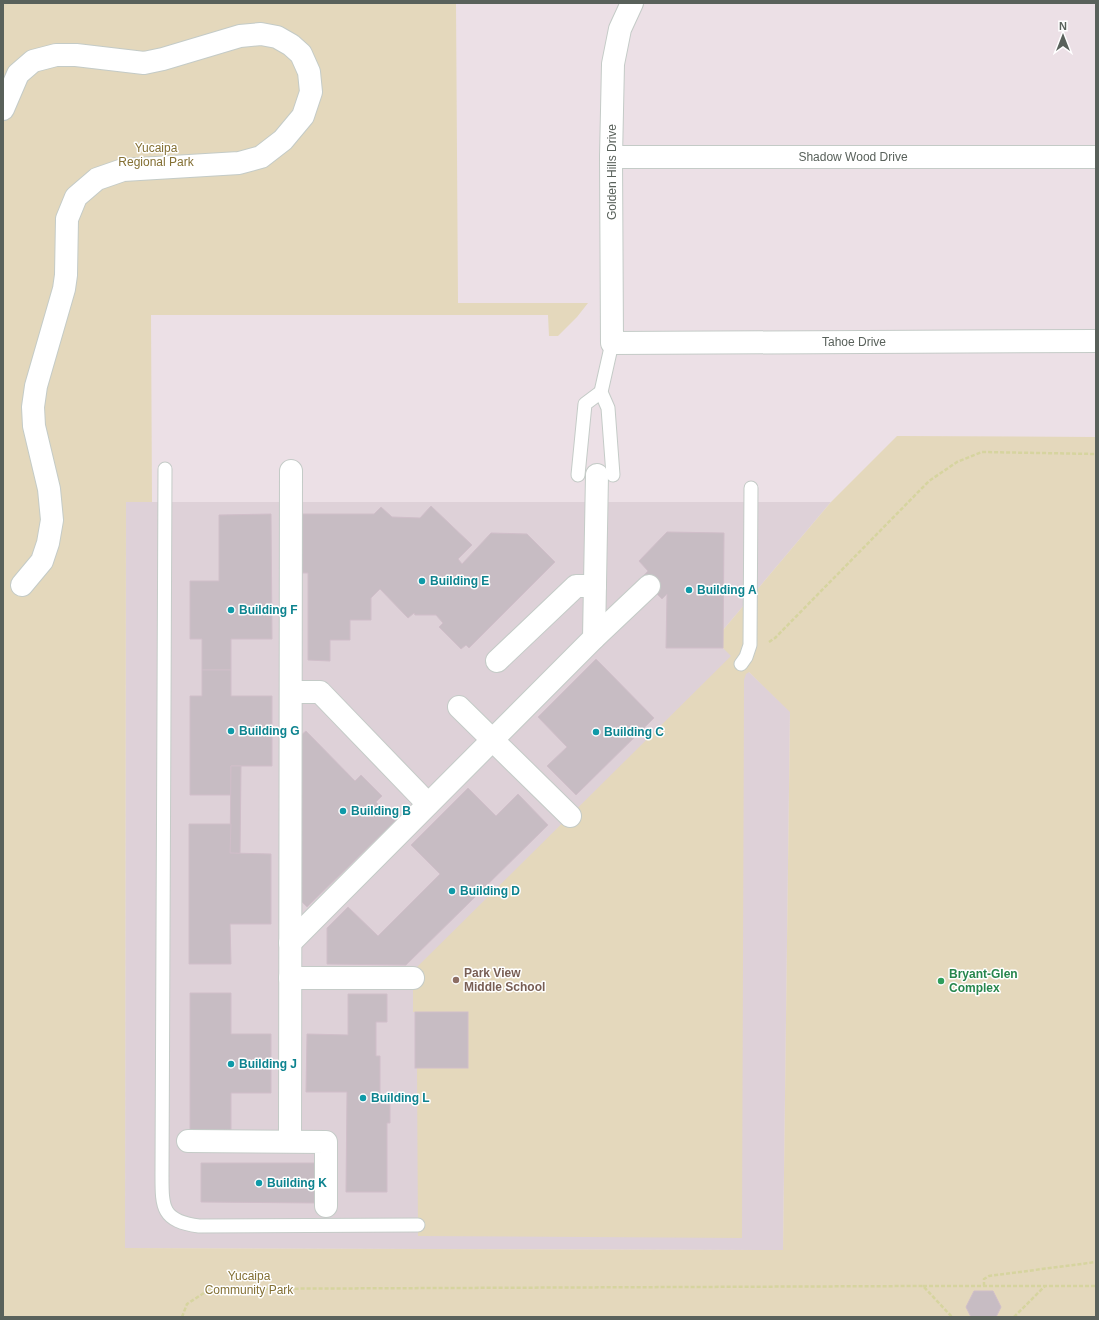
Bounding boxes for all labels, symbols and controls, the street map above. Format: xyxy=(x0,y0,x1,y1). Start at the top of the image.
north arrow xyxy=(1043,16,1083,56)
text: N xyxy=(1059,20,1067,32)
street label: Golden Hills Drive xyxy=(605,124,619,220)
park label: Yucaipa Regional Park xyxy=(118,141,195,169)
street label: Shadow Wood Drive xyxy=(798,150,908,164)
street label: Tahoe Drive xyxy=(822,335,886,349)
place label: Building E xyxy=(430,574,489,588)
marker: Building E xyxy=(417,576,427,586)
place label: Building A xyxy=(697,583,757,597)
marker: Building A xyxy=(684,585,694,595)
place label: Building F xyxy=(239,603,298,617)
marker: Building F xyxy=(226,605,236,615)
place label: Building G xyxy=(239,724,300,738)
place label: Building C xyxy=(604,725,664,739)
marker: Building G xyxy=(226,726,236,736)
marker: Building C xyxy=(591,727,601,737)
place label: Building B xyxy=(351,804,411,818)
marker: Building B xyxy=(338,806,348,816)
place label: Building D xyxy=(460,884,520,898)
marker: Building D xyxy=(447,886,457,896)
place label: Park View Middle School xyxy=(464,966,545,994)
place label: Bryant-Glen Complex xyxy=(949,967,1018,995)
marker: Park View Middle School xyxy=(451,975,461,985)
marker: Bryant-Glen Complex xyxy=(936,976,946,986)
place label: Building J xyxy=(239,1057,297,1071)
marker: Building J xyxy=(226,1059,236,1069)
place label: Building L xyxy=(371,1091,430,1105)
marker: Building L xyxy=(358,1093,368,1103)
place label: Building K xyxy=(267,1176,327,1190)
marker: Building K xyxy=(254,1178,264,1188)
park label: Yucaipa Community Park xyxy=(205,1269,294,1297)

